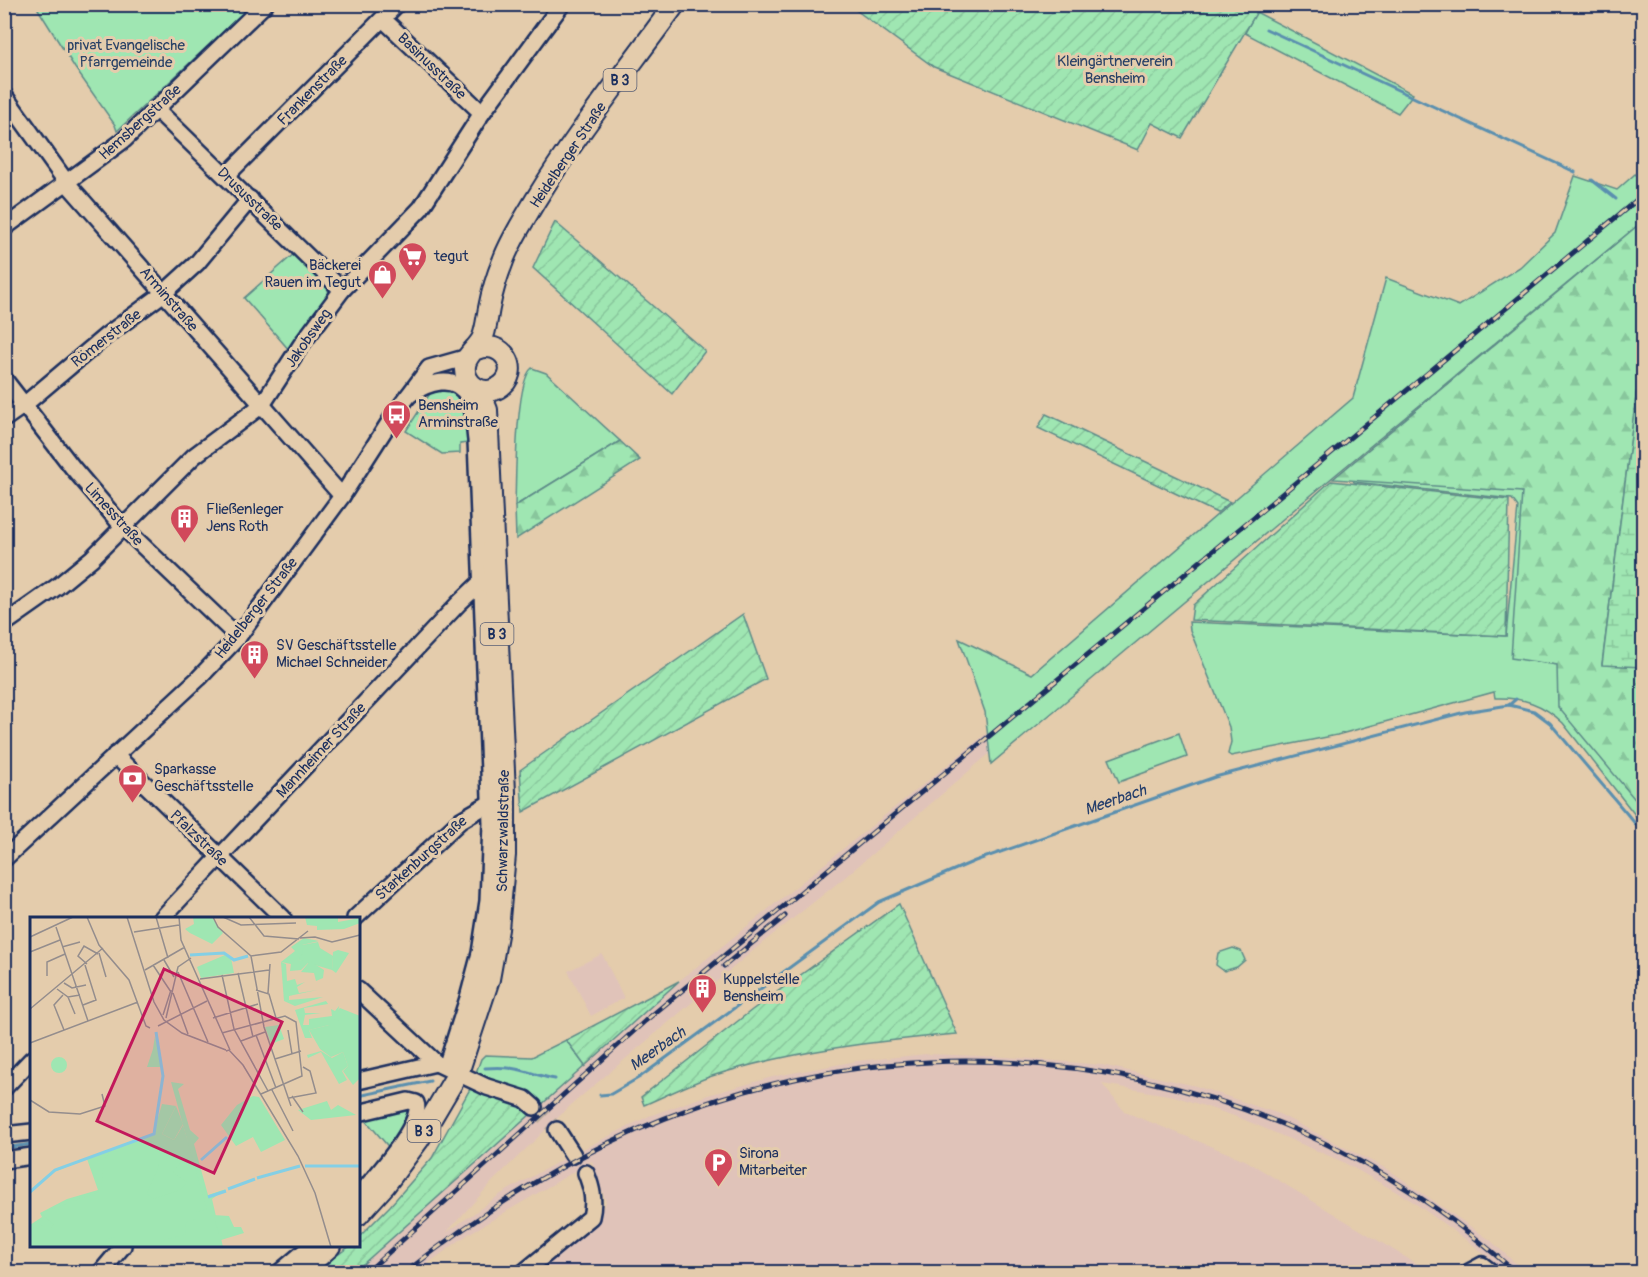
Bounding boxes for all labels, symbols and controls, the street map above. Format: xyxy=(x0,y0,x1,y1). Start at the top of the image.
street label: Basinusstraße xyxy=(393,29,470,104)
park label: privat Evangelische Pfarrgemeinde xyxy=(67,36,185,72)
street label: Frankenstraße xyxy=(273,51,352,129)
park label: Kleingärtnerverein Bensheim xyxy=(1057,52,1173,88)
road number: B 3 xyxy=(604,69,636,91)
street label: Hemsbergstraße xyxy=(95,80,186,164)
street label: Heidelberger Straße xyxy=(526,98,611,212)
street label: Drususstraße xyxy=(213,163,287,236)
supermarket icon: tegut xyxy=(397,240,429,282)
place label: tegut xyxy=(433,247,470,266)
place label: Bäckerei Rauen im Tegut xyxy=(264,256,362,292)
shop icon: Bäckerei Rauen im Tegut xyxy=(366,258,398,300)
street label: Arminstraße xyxy=(135,263,202,336)
street label: Römerstraße xyxy=(68,305,146,372)
street label: Jakobsweg xyxy=(281,305,336,371)
place label: Bensheim Arminstraße xyxy=(418,396,498,432)
bus stop icon: Bensheim Arminstraße xyxy=(381,398,413,440)
street label: Limesstraße xyxy=(80,479,147,550)
place label: Fließenleger Jens Roth xyxy=(206,500,284,536)
building icon: Fließenleger Jens Roth xyxy=(169,502,201,544)
street label: Heidelberger Straße xyxy=(211,553,302,663)
road number: B 3 xyxy=(480,623,514,645)
place label: SV Geschäftsstelle Michael Schneider xyxy=(276,636,397,672)
building icon: SV Geschäftsstelle Michael Schneider xyxy=(239,638,271,680)
street label: Mannheimer Straße xyxy=(272,698,371,802)
place label: Sparkasse Geschäftsstelle xyxy=(154,760,254,796)
bank icon: Sparkasse Geschäftsstelle xyxy=(117,762,149,804)
street label: Schwarzwaldstraße xyxy=(493,769,514,892)
water label: Meerbach xyxy=(1082,780,1150,820)
street label: Pfalzstraße xyxy=(166,806,232,871)
street label: Starkenburgstraße xyxy=(371,812,472,905)
inset map xyxy=(30,917,360,1247)
place label: Kuppelstelle Bensheim xyxy=(723,970,800,1006)
building icon: Kuppelstelle Bensheim xyxy=(686,972,718,1014)
water label: Meerbach xyxy=(626,1021,691,1075)
road number: B 3 xyxy=(408,1120,440,1142)
place label: Sirona Mitarbeiter xyxy=(739,1144,808,1180)
parking icon: Sirona Mitarbeiter xyxy=(702,1146,734,1188)

